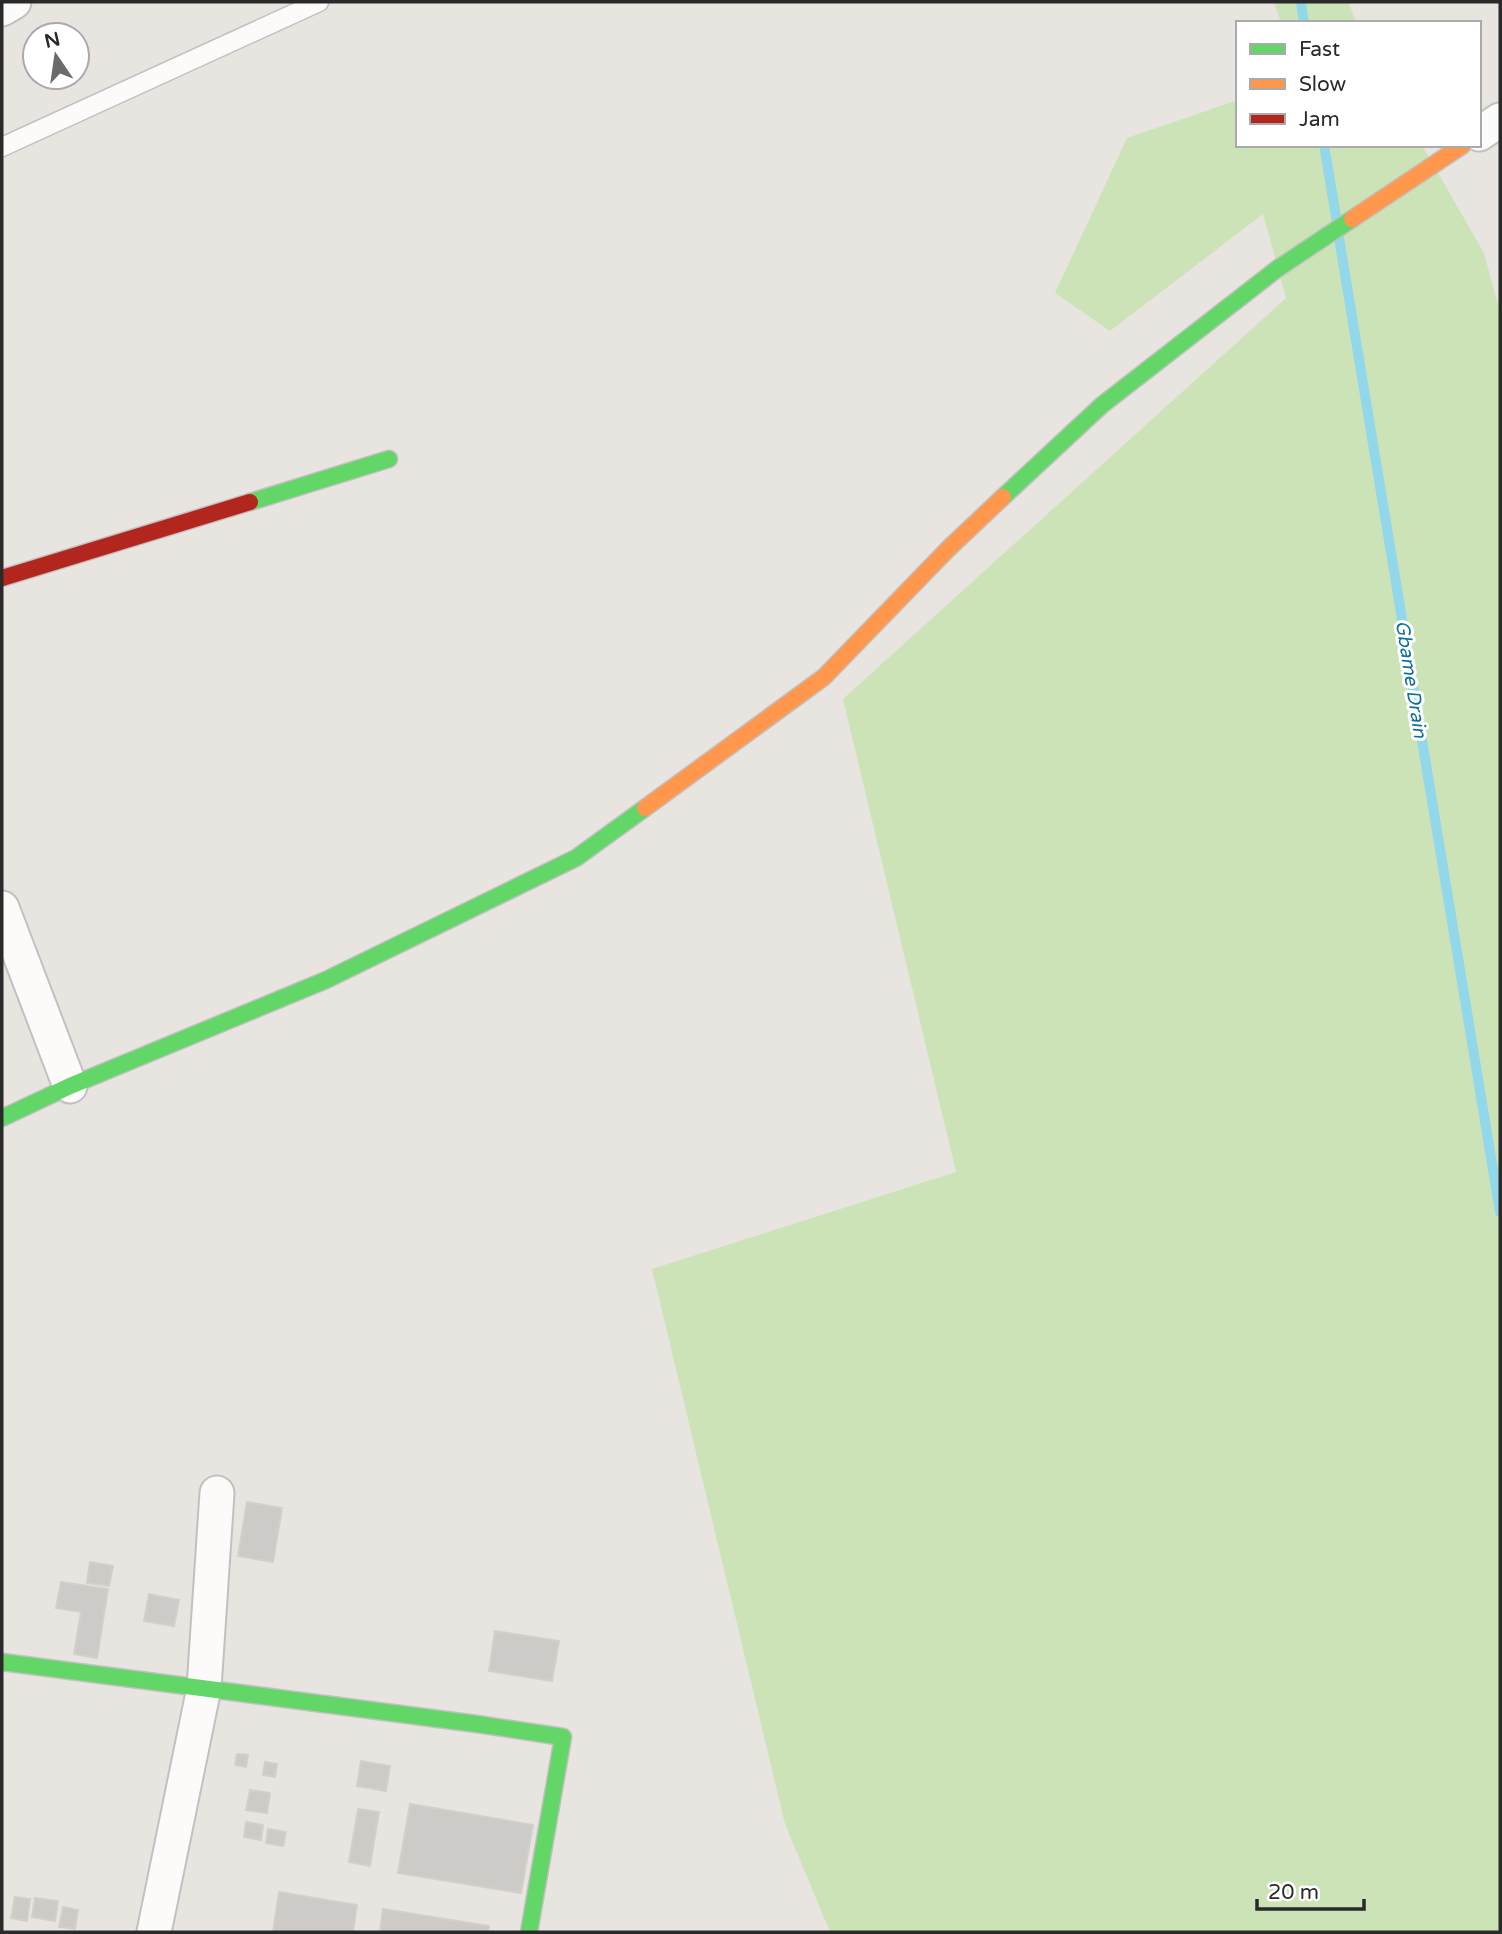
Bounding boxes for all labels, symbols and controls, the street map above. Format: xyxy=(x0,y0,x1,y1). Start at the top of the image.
north arrow xyxy=(21,21,91,91)
legend xyxy=(1236,21,1481,147)
text: N xyxy=(42,28,62,53)
text: Fast xyxy=(1299,37,1340,62)
text: Slow xyxy=(1299,72,1347,97)
text: Jam xyxy=(1299,107,1340,132)
water label: Gbame Drain xyxy=(1391,619,1431,740)
scale bar xyxy=(1257,1868,1364,1912)
text: 20 m xyxy=(1268,1880,1319,1905)

